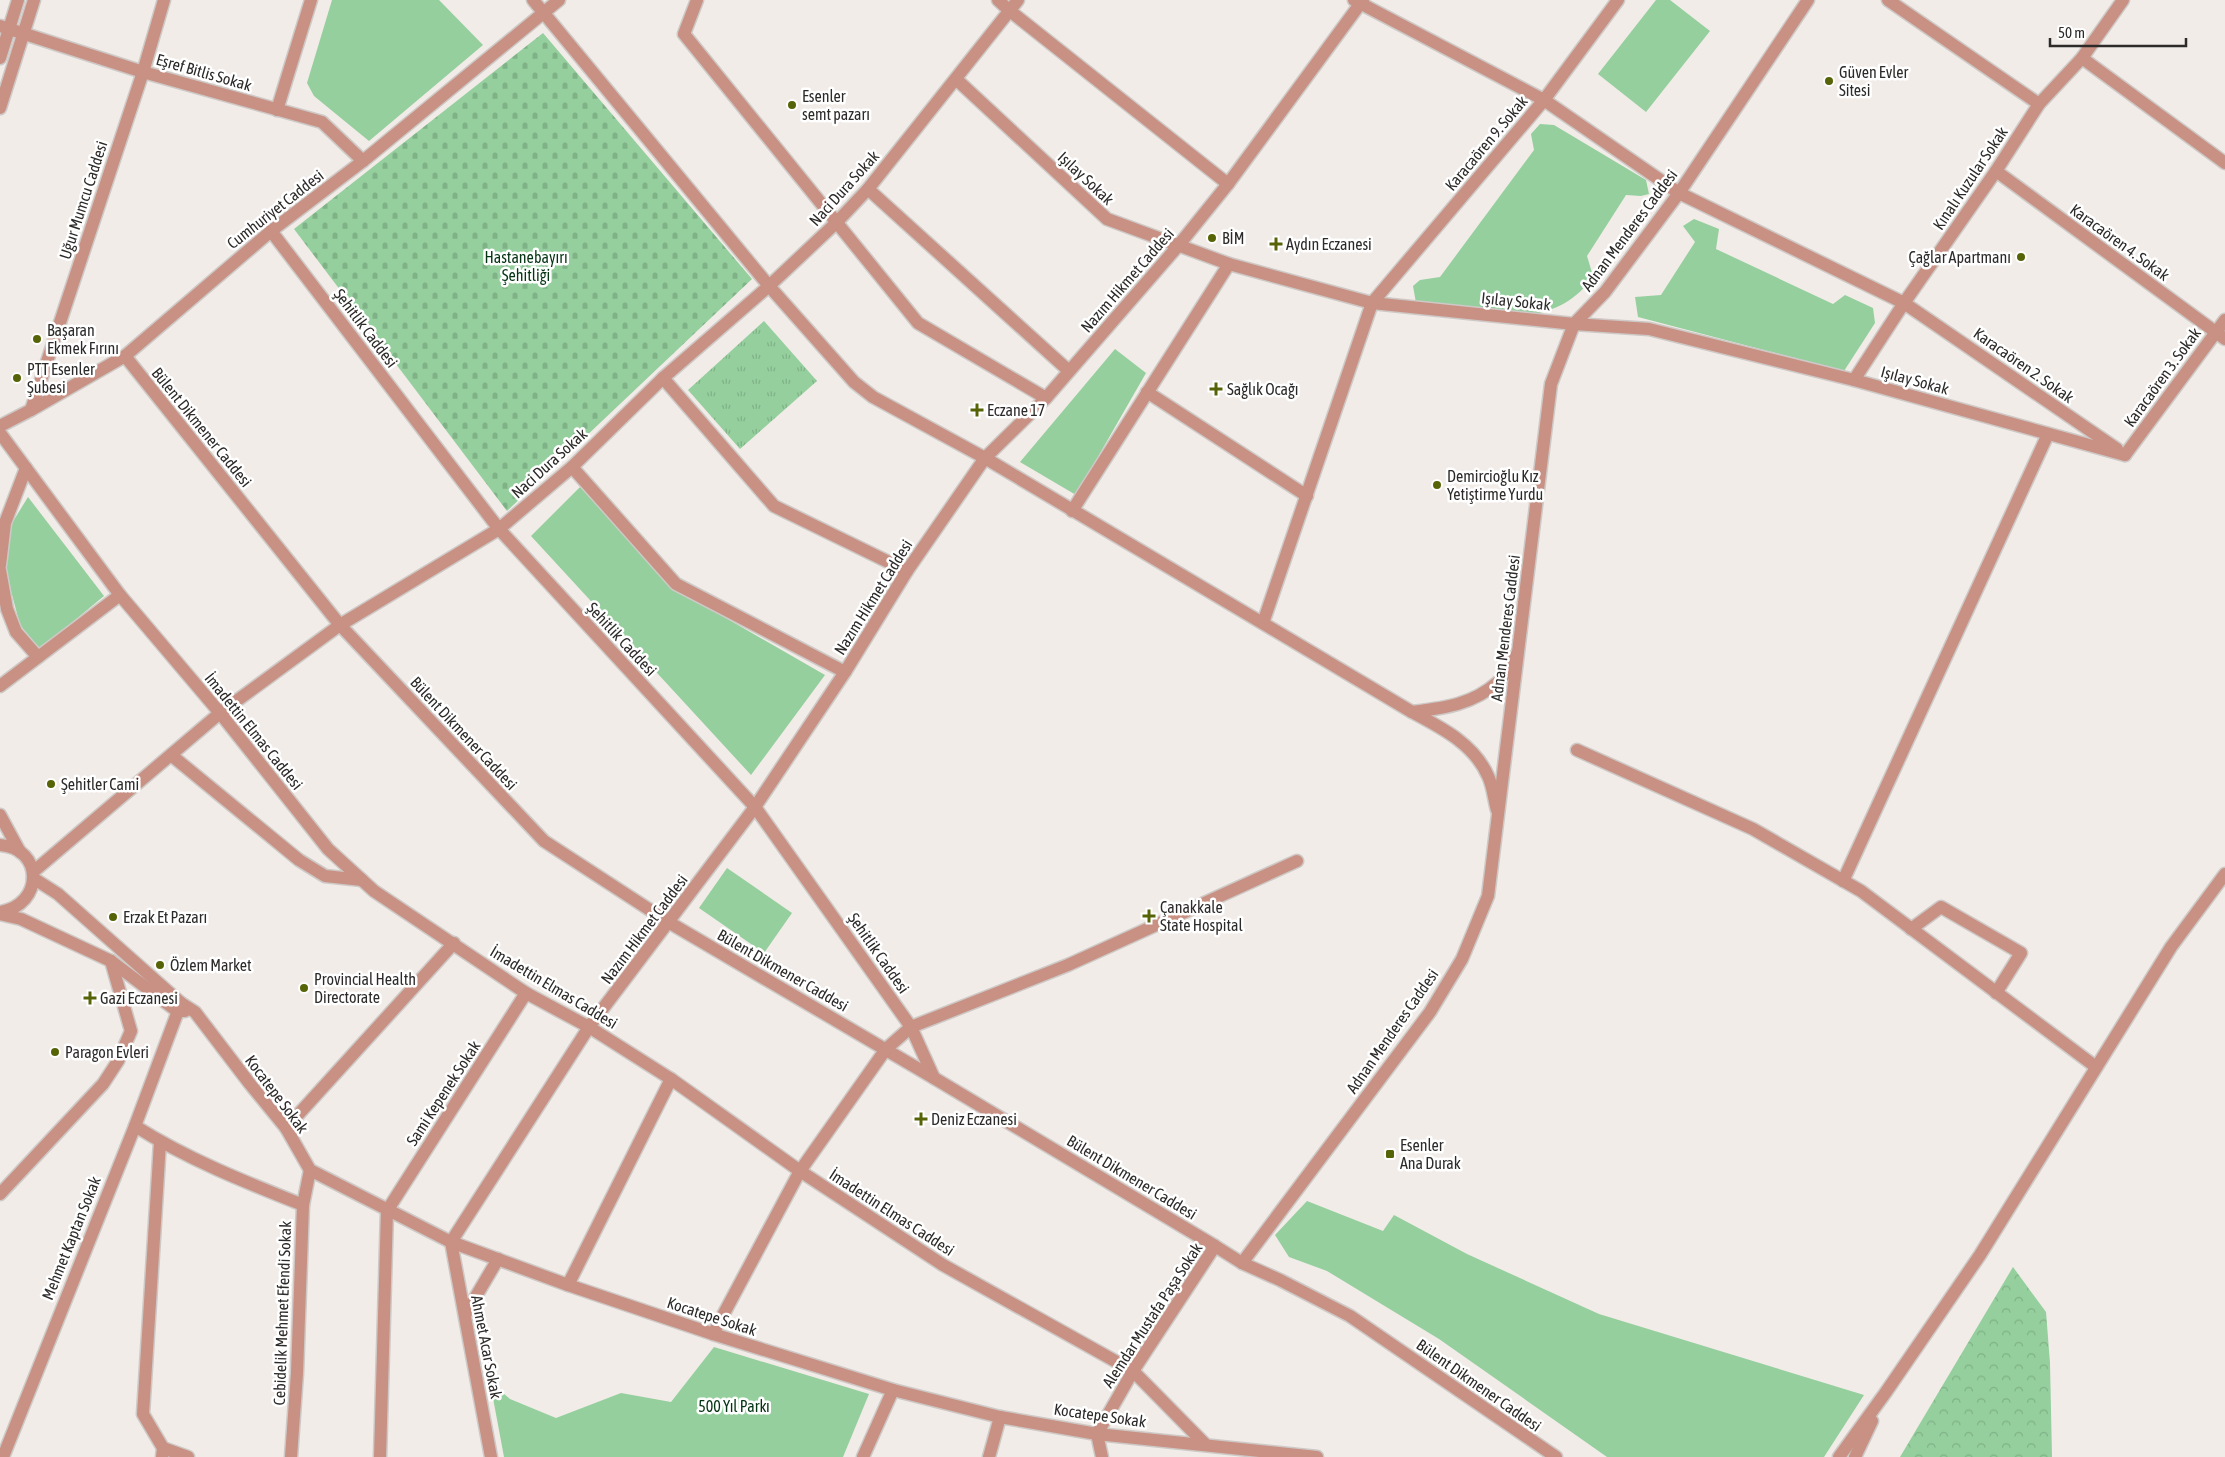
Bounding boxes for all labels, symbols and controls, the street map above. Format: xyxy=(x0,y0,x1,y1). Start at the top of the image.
scale bar xyxy=(2050,15,2186,47)
text: 50 m xyxy=(2058,24,2085,41)
street label: Eşref Bitlis Sokak xyxy=(154,50,254,95)
place label: Güven Evler Sitesi xyxy=(1839,63,1909,99)
marker: Güven Evler Sitesi xyxy=(1823,75,1835,87)
place label: Esenler semt pazarı xyxy=(802,87,870,124)
street label: Karacaören 9. Sokak xyxy=(1441,92,1531,194)
marker: Esenler semt pazarı xyxy=(786,99,798,111)
street label: Kınalı Kuzular Sokak xyxy=(1929,123,2011,233)
street label: Uğur Mumcu Caddesi xyxy=(55,139,112,262)
street label: Naci Dura Sokak xyxy=(805,147,883,229)
street label: Işılay Sokak xyxy=(1054,148,1118,209)
street label: Cumhuriyet Caddesi xyxy=(223,166,327,253)
street label: Adnan Menderes Caddesi xyxy=(1577,166,1681,294)
street label: Karacaören 4. Sokak xyxy=(2067,200,2173,284)
street label: Nazım Hikmet Caddesi xyxy=(1077,224,1177,336)
place label: BİM xyxy=(1222,229,1244,247)
marker: BİM xyxy=(1206,232,1218,244)
place label: Aydın Eczanesi xyxy=(1286,235,1372,254)
marker: Aydın Eczanesi xyxy=(1270,238,1282,250)
park label: Hastanebayırı Şehitliği xyxy=(484,248,568,285)
place label: Çağlar Apartmanı xyxy=(1908,248,2011,267)
marker: Çağlar Apartmanı xyxy=(2015,251,2027,263)
street label: Şehitlik Caddesi xyxy=(330,285,401,371)
street label: Işılay Sokak xyxy=(1480,288,1552,315)
place label: Başaran Ekmek Fırını xyxy=(47,321,119,357)
street label: Karacaören 2. Sokak xyxy=(1971,324,2077,406)
street label: Karacaören 3. Sokak xyxy=(2120,324,2204,430)
marker: Başaran Ekmek Fırını xyxy=(31,333,43,345)
place label: PTT Esenler Şubesi xyxy=(27,360,95,397)
street label: Işılay Sokak xyxy=(1879,362,1951,399)
street label: Bülent Dikmener Caddesi xyxy=(148,364,256,490)
marker: PTT Esenler Şubesi xyxy=(11,372,23,384)
place label: Sağlık Ocağı xyxy=(1227,380,1298,399)
marker: Sağlık Ocağı xyxy=(1209,382,1223,396)
place label: Eczane 17 xyxy=(987,401,1045,419)
marker: Eczane 17 xyxy=(971,404,983,416)
street label: Naci Dura Sokak xyxy=(508,424,590,502)
place label: Demircioğlu Kız Yetiştirme Yurdu xyxy=(1447,467,1543,504)
marker: Demircioğlu Kız Yetiştirme Yurdu xyxy=(1431,479,1443,491)
street label: Nazım Hikmet Caddesi xyxy=(830,536,916,658)
street label: Adnan Menderes Caddesi xyxy=(1487,554,1523,702)
street label: Şehitlik Caddesi xyxy=(583,599,660,680)
street label: İmadettin Elmas Caddesi xyxy=(201,669,307,793)
street label: Bülent Dikmener Caddesi xyxy=(407,673,521,793)
place label: Şehitler Cami xyxy=(61,775,139,794)
marker: Şehitler Cami xyxy=(45,778,57,790)
street label: Nazım Hikmet Caddesi xyxy=(597,871,691,987)
place label: Çanakkale State Hospital xyxy=(1160,898,1243,935)
place label: Erzak Et Pazarı xyxy=(123,908,207,926)
marker: Çanakkale State Hospital xyxy=(1142,909,1156,923)
street label: Şehitlik Caddesi xyxy=(844,910,913,997)
marker: Erzak Et Pazarı xyxy=(107,911,119,923)
street label: Bülent Dikmener Caddesi xyxy=(714,925,852,1015)
street label: İmadettin Elmas Caddesi xyxy=(487,942,621,1032)
place label: Özlem Market xyxy=(170,956,252,974)
marker: Özlem Market xyxy=(154,959,166,971)
street label: Adnan Menderes Caddesi xyxy=(1342,965,1442,1097)
place label: Provincial Health Directorate xyxy=(314,970,416,1006)
marker: Provincial Health Directorate xyxy=(298,982,310,994)
place label: Gazi Eczanesi xyxy=(100,989,178,1007)
marker: Gazi Eczanesi xyxy=(84,992,96,1004)
street label: Sami Kepenek Sokak xyxy=(402,1037,484,1149)
place label: Paragon Evleri xyxy=(65,1043,149,1062)
marker: Paragon Evleri xyxy=(49,1046,61,1058)
street label: Kocatepe Sokak xyxy=(241,1051,312,1137)
place label: Deniz Eczanesi xyxy=(931,1110,1017,1128)
marker: Deniz Eczanesi xyxy=(915,1113,927,1125)
street label: Bülent Dikmener Caddesi xyxy=(1064,1131,1200,1223)
place label: Esenler Ana Durak xyxy=(1400,1136,1461,1172)
marker: Esenler Ana Durak xyxy=(1384,1148,1396,1160)
street label: İmadettin Elmas Caddesi xyxy=(826,1165,958,1259)
street label: Mehmet Kaptan Sokak xyxy=(38,1174,105,1303)
street label: Cebidelik Mehmet Efendi Sokak xyxy=(270,1220,294,1406)
street label: Alemdar Mustafa Paşa Sokak xyxy=(1098,1239,1206,1391)
street label: Kocatepe Sokak xyxy=(665,1293,759,1340)
street label: Ahmet Acar Sokak xyxy=(468,1294,506,1400)
street label: Bülent Dikmener Caddesi xyxy=(1413,1335,1545,1435)
park label: 500 Yıl Parkı xyxy=(698,1397,770,1415)
street label: Kocatepe Sokak xyxy=(1053,1400,1147,1431)

